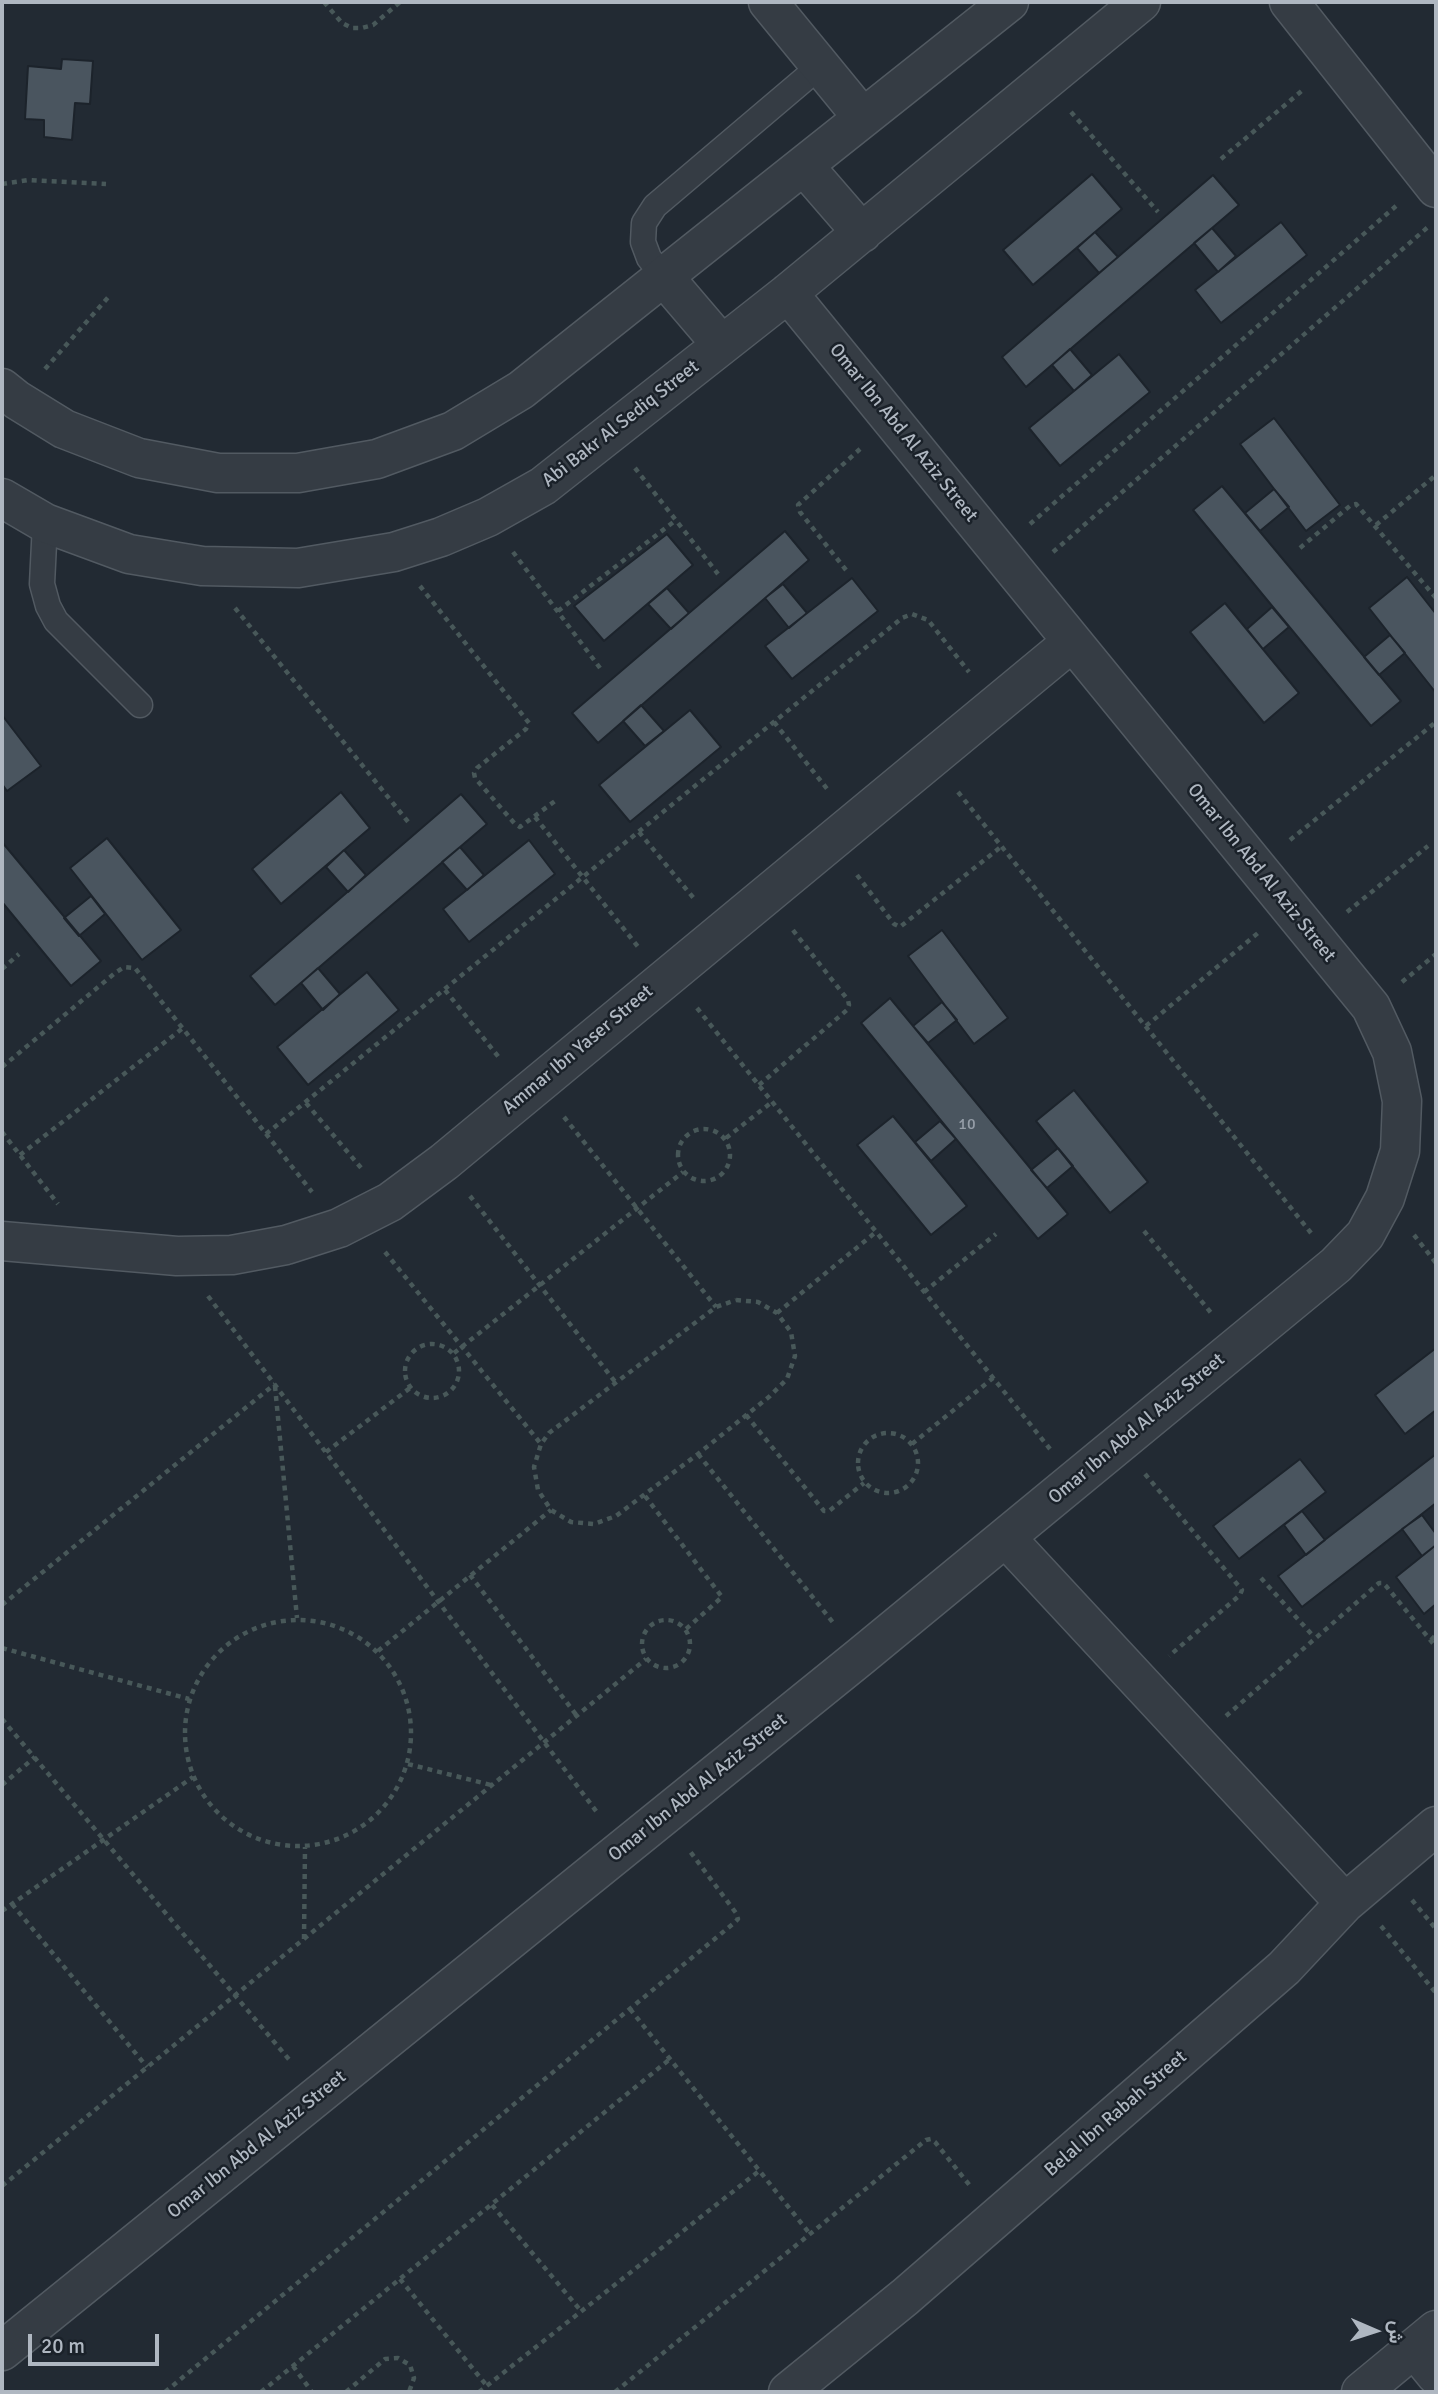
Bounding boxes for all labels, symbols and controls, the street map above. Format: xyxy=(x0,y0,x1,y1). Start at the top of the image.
street label: Omar Ibn Abd Al Aziz Street xyxy=(824,339,982,527)
street label: Abi Bakr Al Sediq Street xyxy=(538,356,704,492)
street label: Omar Ibn Abd Al Aziz Street xyxy=(1182,779,1340,967)
street label: Ammar Ibn Yaser Street xyxy=(498,980,658,1120)
house number: 10 xyxy=(958,1115,976,1135)
street label: Omar Ibn Abd Al Aziz Street xyxy=(1044,1349,1230,1509)
street label: Omar Ibn Abd Al Aziz Street xyxy=(604,1709,792,1867)
street label: Belal Ibn Rabah Street xyxy=(1040,2046,1192,2182)
street label: Omar Ibn Abd Al Aziz Street xyxy=(163,2066,351,2224)
north arrow xyxy=(1340,2296,1410,2366)
scale bar xyxy=(32,2320,163,2364)
text: ش xyxy=(1383,2320,1409,2344)
text: 20 m xyxy=(41,2333,85,2359)

